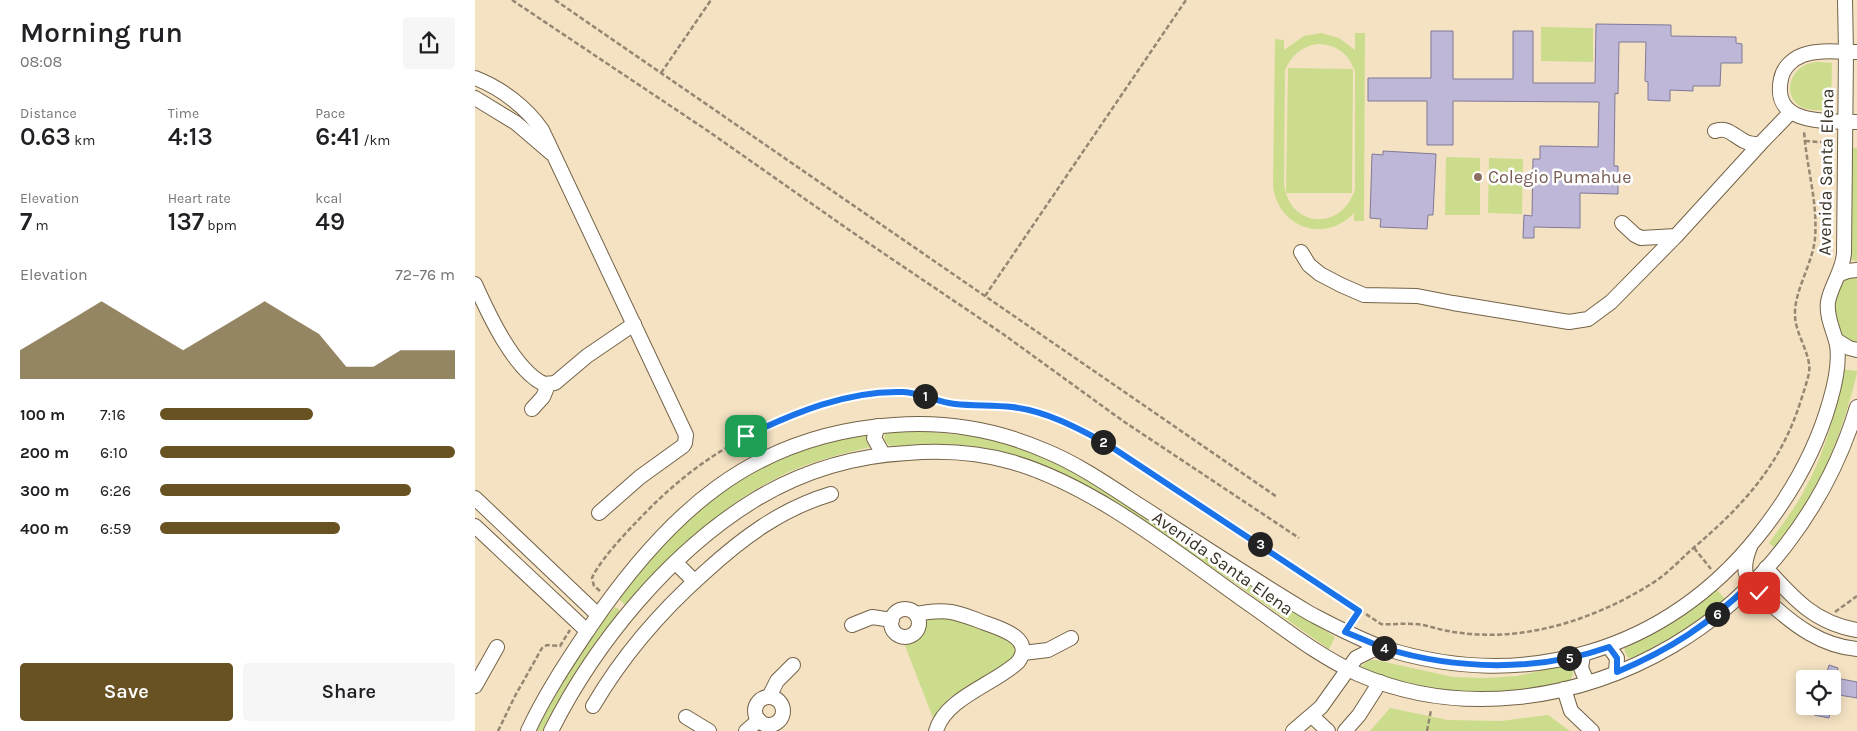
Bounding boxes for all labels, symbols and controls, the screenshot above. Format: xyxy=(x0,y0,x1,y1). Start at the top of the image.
text: Morning run xyxy=(20,16,183,49)
button: share xyxy=(403,17,455,69)
text: 08:08 xyxy=(20,52,62,71)
street label: Avenida Santa Elena xyxy=(1814,88,1838,256)
text: Distance xyxy=(20,105,77,122)
text: Time xyxy=(168,105,199,122)
text: Pace xyxy=(315,105,345,122)
text: 0.63 xyxy=(20,122,71,151)
text: 4:13 xyxy=(168,122,213,151)
text: 6:41 xyxy=(315,122,360,151)
text: km xyxy=(71,132,95,149)
text: /km xyxy=(360,132,390,149)
place label: Colegio Pumahue xyxy=(1488,166,1631,188)
marker: Colegio Pumahue xyxy=(1472,171,1484,183)
text: Elevation xyxy=(20,190,79,207)
text: Heart rate xyxy=(168,190,231,207)
text: kcal xyxy=(315,190,342,207)
text: 7 xyxy=(20,207,32,236)
text: 137 xyxy=(168,207,204,236)
text: 49 xyxy=(315,207,345,236)
text: m xyxy=(32,217,49,234)
text: bpm xyxy=(204,217,237,234)
text: Elevation xyxy=(20,265,88,284)
text: 72–76 m xyxy=(395,265,455,284)
pin: 1 xyxy=(913,384,937,408)
text: 1 xyxy=(923,388,928,405)
text: 100 m xyxy=(20,405,65,424)
text: 7:16 xyxy=(100,405,126,424)
pin xyxy=(725,415,767,457)
icon: arrive xyxy=(732,422,760,450)
pin: 2 xyxy=(1091,430,1115,454)
text: 2 xyxy=(1099,434,1108,451)
text: 200 m xyxy=(20,443,69,462)
text: 6:10 xyxy=(100,443,128,462)
text: 300 m xyxy=(20,481,69,500)
text: 6:26 xyxy=(100,481,131,500)
street label: Avenida Santa Elena xyxy=(1148,506,1298,620)
text: 400 m xyxy=(20,519,69,538)
text: 6:59 xyxy=(100,519,131,538)
pin: 3 xyxy=(1247,532,1273,556)
text: 3 xyxy=(1256,536,1265,553)
pin xyxy=(1738,572,1780,614)
icon: check xyxy=(1745,579,1773,607)
pin: 6 xyxy=(1705,602,1729,626)
text: 6 xyxy=(1713,606,1722,623)
pin: 4 xyxy=(1371,636,1397,660)
text: 4 xyxy=(1380,640,1389,657)
pin: 5 xyxy=(1557,646,1581,670)
text: 5 xyxy=(1565,650,1574,667)
button: Save xyxy=(20,663,233,721)
button: Share xyxy=(243,663,455,721)
map controls xyxy=(1796,670,1841,715)
button: locate xyxy=(1796,670,1841,715)

